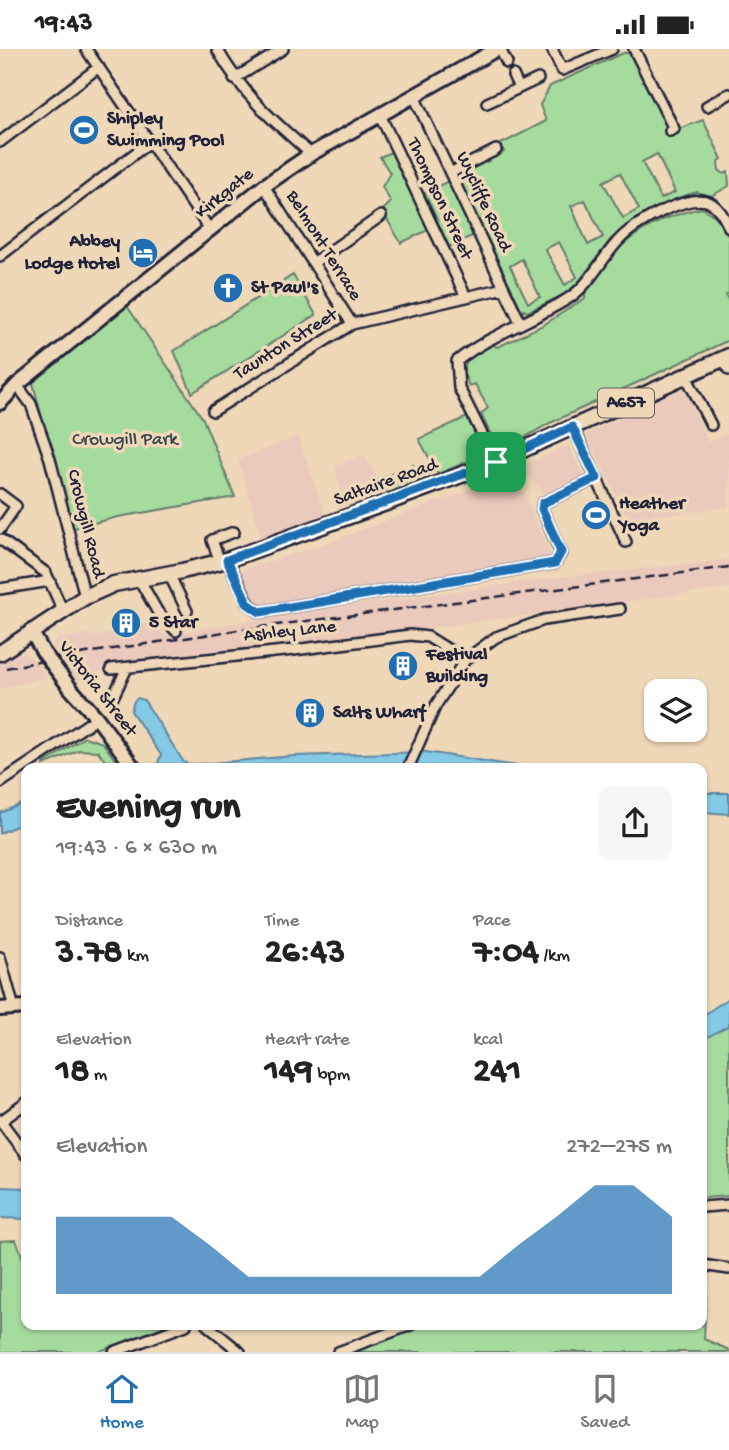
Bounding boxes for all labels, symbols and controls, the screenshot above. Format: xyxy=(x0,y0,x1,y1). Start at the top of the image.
text: 19:43 xyxy=(35,9,92,40)
place label: Shipley Swimming Pool xyxy=(107,108,224,153)
sports icon: Shipley Swimming Pool xyxy=(67,113,101,147)
street label: Thompson Street xyxy=(400,134,478,265)
street label: Wycliffe Road xyxy=(450,148,517,257)
street label: Kirkgate xyxy=(191,163,259,225)
street label: Belmont Terrace xyxy=(279,186,366,306)
place label: Abbey Lodge Hotel xyxy=(24,231,121,276)
hotel icon: Abbey Lodge Hotel xyxy=(126,236,160,270)
church icon: St Paul's xyxy=(211,271,245,305)
place label: St Paul's xyxy=(251,277,319,300)
street label: Taunton Street xyxy=(229,303,344,386)
road number: A657 xyxy=(598,389,654,417)
park label: Crowgill Park xyxy=(72,429,179,452)
pin xyxy=(466,432,526,492)
icon: arrive xyxy=(477,443,515,481)
street label: Saltaire Road xyxy=(331,453,443,512)
street label: Crowgill Road xyxy=(60,467,110,582)
place label: Heather Yoga xyxy=(617,493,687,538)
sports icon: Heather Yoga xyxy=(579,498,613,532)
building icon: 5 Star xyxy=(109,606,143,640)
place label: 5 Star xyxy=(149,612,200,635)
street label: Ashley Lane xyxy=(243,616,337,648)
street label: Victoria Street xyxy=(52,636,143,743)
place label: Festival Building xyxy=(425,644,488,689)
building icon: Festival Building xyxy=(386,649,420,683)
map controls xyxy=(644,679,707,742)
button: layers xyxy=(644,679,707,742)
building icon: Salts Wharf xyxy=(293,696,327,730)
place label: Salts Wharf xyxy=(333,702,427,725)
button: share xyxy=(598,786,672,860)
text: Evening run xyxy=(56,787,240,831)
text: 19:43 · 6 × 630 m xyxy=(56,835,217,862)
text: Distance xyxy=(56,910,123,933)
text: Time xyxy=(265,910,299,933)
text: Pace xyxy=(473,910,511,933)
text: 3.78 xyxy=(56,933,123,974)
text: 26:43 xyxy=(265,933,345,974)
text: 7:04 xyxy=(473,933,539,974)
text: km xyxy=(123,945,149,968)
text: /km xyxy=(539,945,570,968)
text: Elevation xyxy=(56,1029,132,1052)
text: Heart rate xyxy=(265,1029,350,1052)
text: kcal xyxy=(473,1029,503,1052)
text: 18 xyxy=(56,1052,89,1093)
text: 149 xyxy=(265,1052,313,1093)
text: 241 xyxy=(473,1052,521,1093)
text: m xyxy=(89,1064,107,1087)
text: bpm xyxy=(313,1064,350,1087)
text: Elevation xyxy=(56,1134,147,1161)
text: 272–275 m xyxy=(566,1134,672,1161)
tab: Home xyxy=(100,1370,144,1435)
tab: Map xyxy=(343,1370,381,1435)
tab: Saved xyxy=(581,1370,629,1435)

